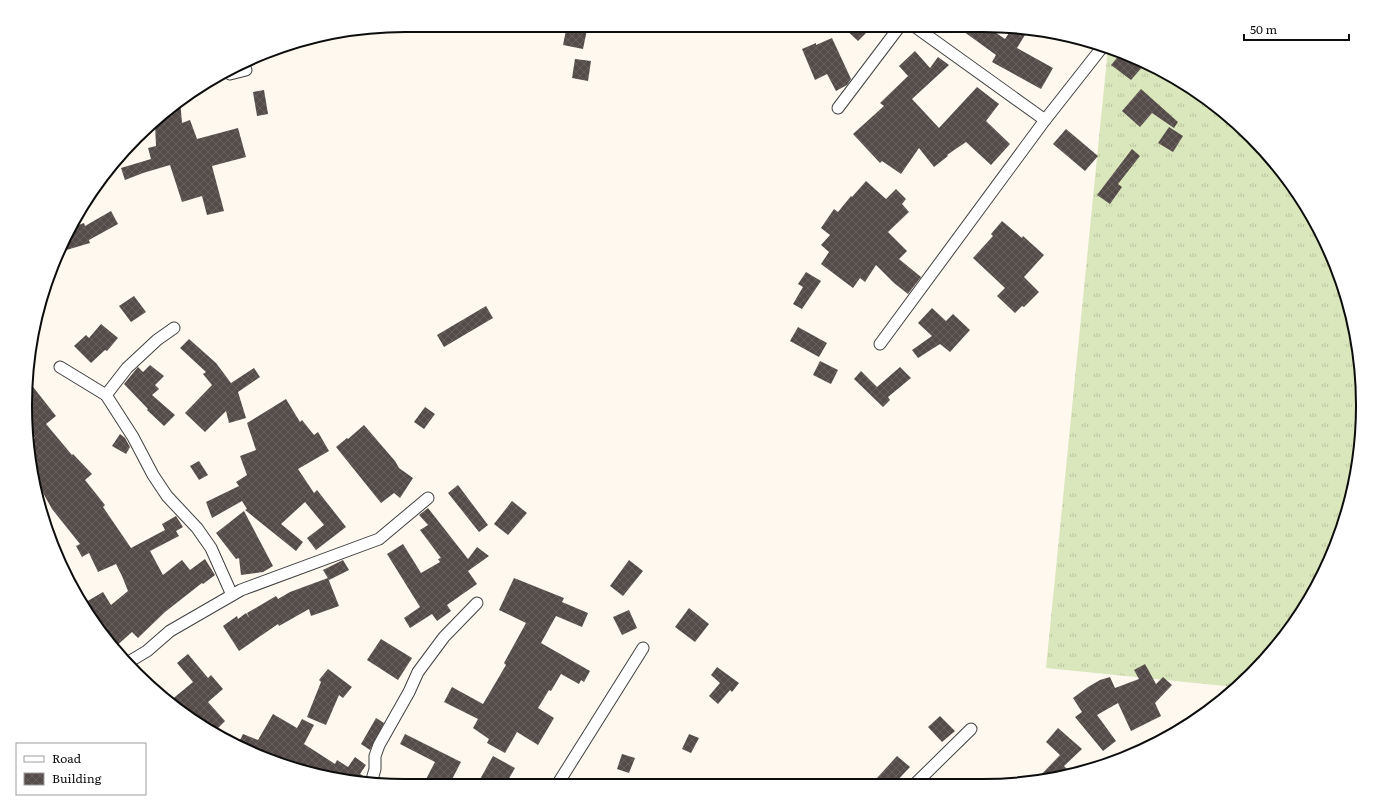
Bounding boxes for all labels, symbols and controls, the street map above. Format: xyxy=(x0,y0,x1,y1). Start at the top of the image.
scale bar xyxy=(1244,16,1349,42)
text: 50 m xyxy=(1250,20,1277,38)
legend xyxy=(16,743,146,795)
text: Road xyxy=(52,749,82,767)
text: Building xyxy=(52,769,102,787)

